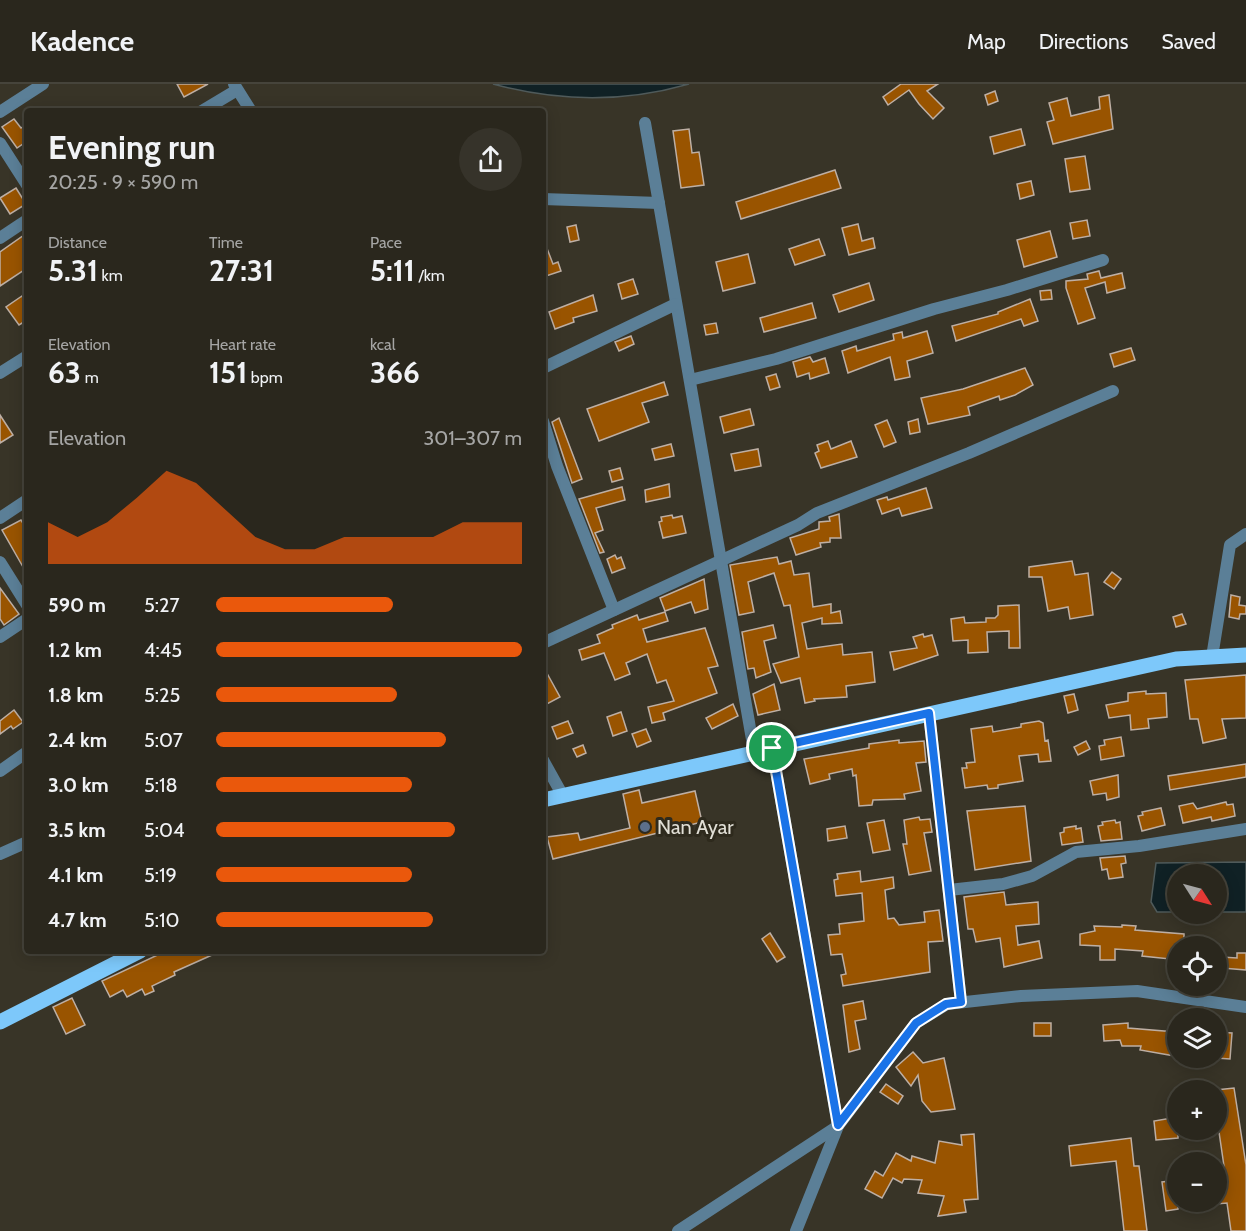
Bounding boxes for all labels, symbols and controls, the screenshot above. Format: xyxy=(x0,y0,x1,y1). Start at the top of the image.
text: Kadence xyxy=(30,24,134,58)
text: Map xyxy=(967,29,1006,54)
text: Directions xyxy=(1039,29,1128,54)
text: Saved xyxy=(1161,29,1216,54)
text: Evening run xyxy=(48,127,215,167)
button: share xyxy=(459,128,522,191)
text: 20:25 · 9 × 590 m xyxy=(48,170,198,194)
text: Distance xyxy=(48,233,107,252)
text: Time xyxy=(209,233,243,252)
text: Pace xyxy=(370,233,402,252)
text: 5.31 xyxy=(48,252,98,289)
text: 27:31 xyxy=(209,252,274,289)
text: 5:11 xyxy=(370,252,415,289)
text: km xyxy=(98,266,123,285)
text: /km xyxy=(415,266,445,285)
text: Elevation xyxy=(48,335,111,354)
text: Heart rate xyxy=(209,335,276,354)
text: kcal xyxy=(370,335,396,354)
text: 63 xyxy=(48,354,81,391)
text: 151 xyxy=(209,354,247,391)
text: 366 xyxy=(370,354,420,391)
text: m xyxy=(81,368,99,387)
text: bpm xyxy=(247,368,283,387)
text: Elevation xyxy=(48,426,126,450)
text: 301–307 m xyxy=(423,426,522,450)
text: 590 m xyxy=(48,593,106,617)
text: 5:27 xyxy=(144,593,180,617)
text: 1.2 km xyxy=(48,638,102,662)
text: 4:45 xyxy=(144,638,182,662)
text: 1.8 km xyxy=(48,683,103,707)
text: 5:25 xyxy=(144,683,180,707)
pin xyxy=(746,722,797,773)
text: 2.4 km xyxy=(48,728,107,752)
text: 5:07 xyxy=(144,728,183,752)
icon: arrive xyxy=(755,731,788,764)
text: 3.0 km xyxy=(48,773,109,797)
text: 5:18 xyxy=(144,773,178,797)
place label: Nan Ayar xyxy=(657,815,734,839)
text: 3.5 km xyxy=(48,818,106,842)
text: 5:04 xyxy=(144,818,185,842)
marker: Nan Ayar xyxy=(638,820,652,834)
text: 4.1 km xyxy=(48,863,103,887)
text: 5:19 xyxy=(144,863,177,887)
north arrow xyxy=(1167,864,1227,924)
map controls xyxy=(1167,864,1227,1212)
text: 4.7 km xyxy=(48,908,107,932)
text: 5:10 xyxy=(144,908,179,932)
button: locate xyxy=(1167,936,1227,996)
button: layers xyxy=(1167,1008,1227,1068)
button: + xyxy=(1167,1080,1227,1140)
button: − xyxy=(1167,1152,1227,1212)

